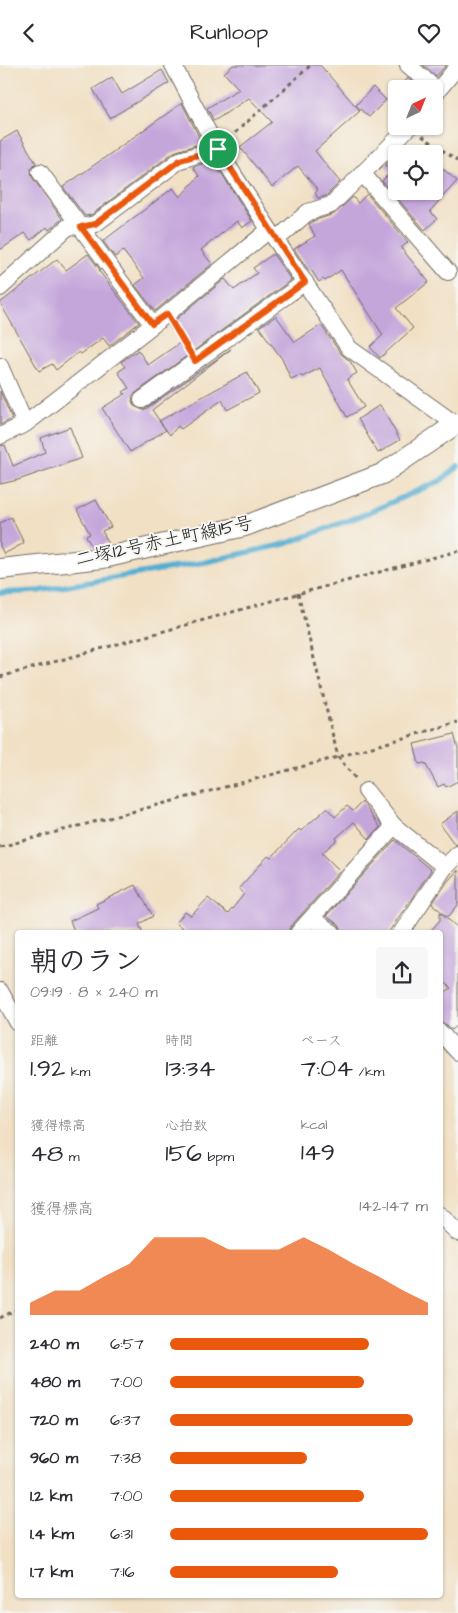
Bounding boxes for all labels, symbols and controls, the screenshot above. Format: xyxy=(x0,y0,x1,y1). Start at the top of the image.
text: Runloop xyxy=(190,17,268,48)
icon: back xyxy=(15,19,43,47)
icon: heart xyxy=(415,19,443,47)
north arrow xyxy=(388,80,442,135)
map controls xyxy=(388,80,443,200)
pin xyxy=(197,128,239,170)
icon: arrive xyxy=(204,135,232,163)
button: locate xyxy=(388,145,443,200)
street label: 二塚12号赤土町線15号 xyxy=(73,509,256,574)
text: 朝のラン xyxy=(30,942,142,981)
button: share xyxy=(376,947,428,999)
text: 09:19 · 8 × 240 m xyxy=(30,981,158,1003)
text: 距離 xyxy=(30,1031,58,1051)
text: 時間 xyxy=(165,1031,193,1051)
text: ペース xyxy=(301,1031,342,1051)
text: 1.92 xyxy=(30,1051,65,1086)
text: 13:34 xyxy=(165,1051,215,1086)
text: 7:04 xyxy=(301,1051,353,1086)
text: km xyxy=(65,1062,90,1082)
text: /km xyxy=(353,1062,384,1082)
text: kcal xyxy=(301,1115,327,1135)
text: 獲得標高 xyxy=(30,1116,86,1136)
text: 心拍数 xyxy=(165,1116,207,1136)
text: 149 xyxy=(301,1135,335,1170)
text: 48 xyxy=(30,1136,63,1171)
text: 156 xyxy=(165,1136,202,1171)
text: m xyxy=(63,1147,80,1167)
text: bpm xyxy=(202,1147,234,1167)
text: 142–147 m xyxy=(359,1195,428,1217)
text: 獲得標高 xyxy=(30,1198,94,1220)
text: 240 m xyxy=(30,1333,79,1355)
text: 6:57 xyxy=(110,1333,144,1355)
text: 480 m xyxy=(30,1371,80,1393)
text: 7:00 xyxy=(110,1371,143,1393)
text: 720 m xyxy=(30,1409,78,1431)
text: 6:37 xyxy=(110,1409,141,1431)
text: 960 m xyxy=(30,1447,78,1469)
text: 7:38 xyxy=(110,1447,141,1469)
text: 1.2 km xyxy=(30,1485,72,1507)
text: 7:00 xyxy=(110,1485,143,1507)
text: 1.4 km xyxy=(30,1523,74,1545)
text: 6:31 xyxy=(110,1523,133,1545)
text: 1.7 km xyxy=(30,1561,73,1583)
text: 7:16 xyxy=(110,1561,135,1583)

